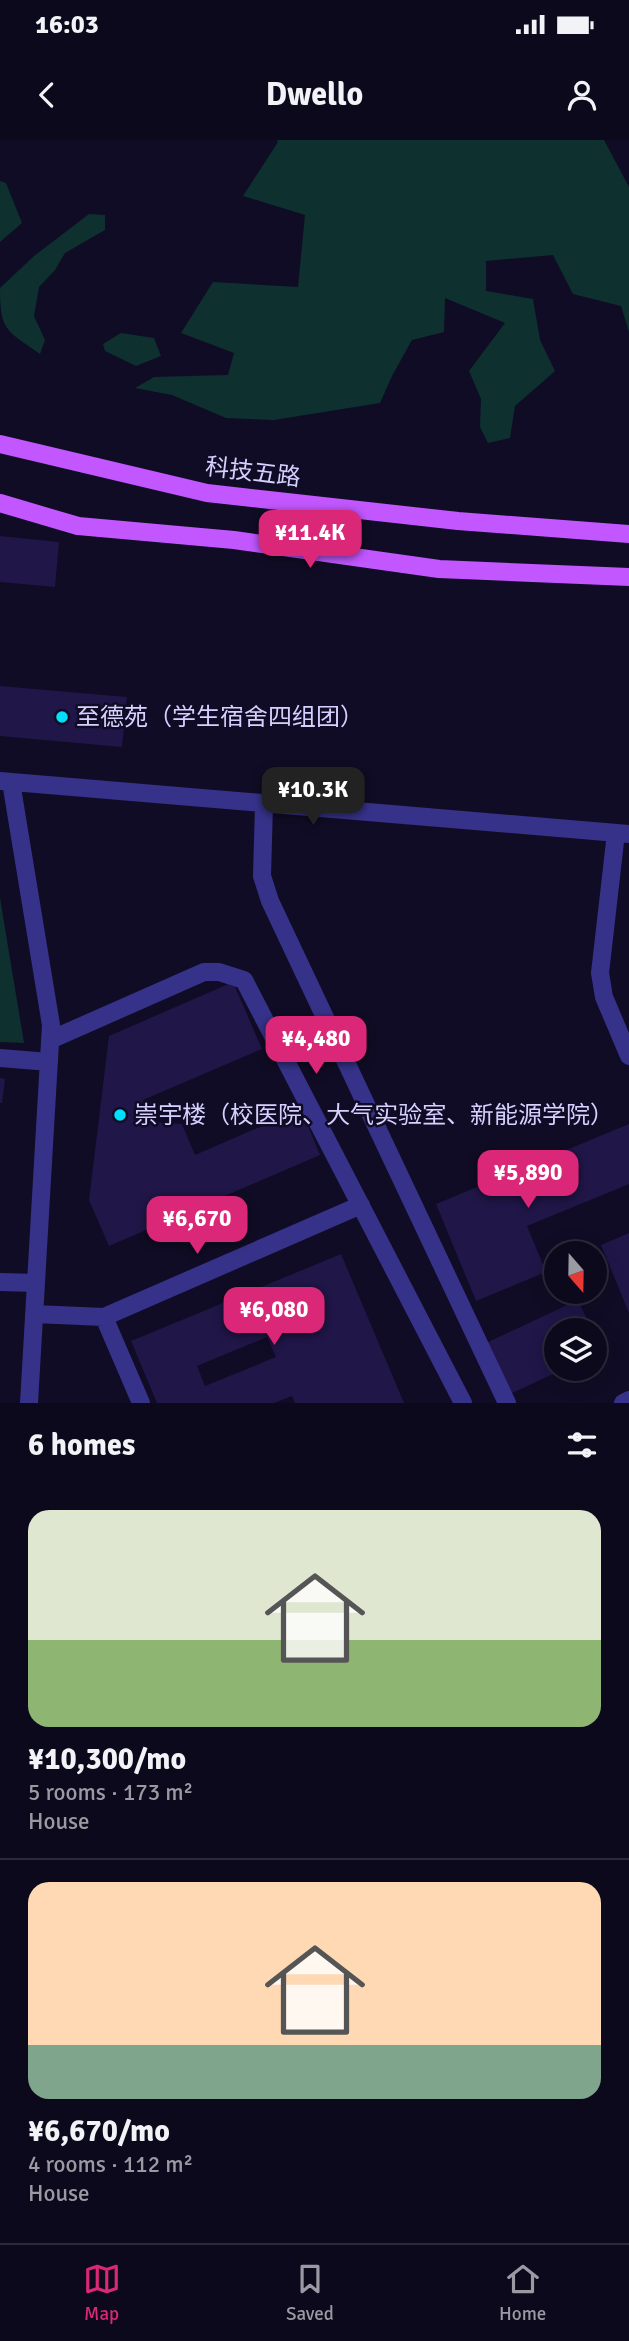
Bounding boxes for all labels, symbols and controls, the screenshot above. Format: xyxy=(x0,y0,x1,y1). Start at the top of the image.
text: 16:03 xyxy=(35,9,99,41)
text: Dwello xyxy=(266,75,363,114)
icon: back xyxy=(28,76,66,114)
icon: person xyxy=(563,76,601,114)
street label: 科技五路 xyxy=(204,451,302,493)
pin: ¥11.4K xyxy=(253,510,367,570)
text: ¥11.4K xyxy=(275,518,345,547)
place label: 至德苑（学生宿舍四组团） xyxy=(76,702,364,732)
marker: 至德苑（学生宿舍四组团） xyxy=(54,709,70,725)
pin: ¥10.3K xyxy=(256,768,370,827)
text: ¥10.3K xyxy=(278,775,348,804)
pin: ¥4,480 xyxy=(259,1016,373,1076)
text: ¥4,480 xyxy=(282,1024,350,1053)
place label: 崇宇楼（校医院、大气实验室、新能源学院） xyxy=(134,1100,614,1130)
marker: 崇宇楼（校医院、大气实验室、新能源学院） xyxy=(112,1107,128,1123)
pin: ¥5,890 xyxy=(471,1150,585,1210)
text: ¥5,890 xyxy=(494,1158,562,1187)
pin: ¥6,670 xyxy=(140,1196,254,1256)
text: ¥6,670 xyxy=(163,1204,231,1233)
north arrow xyxy=(544,1241,607,1304)
map controls xyxy=(544,1241,607,1381)
pin: ¥6,080 xyxy=(217,1288,331,1347)
text: ¥6,080 xyxy=(240,1295,308,1324)
button: layers xyxy=(544,1318,607,1381)
icon: filters xyxy=(563,1426,601,1464)
text: 6 homes xyxy=(28,1427,135,1464)
icon: home xyxy=(252,1555,378,1681)
text: ¥10,300/mo xyxy=(28,1741,186,1778)
text: 5 rooms · 173 m² xyxy=(28,1778,193,1807)
text: House xyxy=(28,1807,90,1836)
icon: home xyxy=(252,1927,378,2053)
text: ¥6,670/mo xyxy=(28,2113,170,2150)
text: 4 rooms · 112 m² xyxy=(28,2150,193,2179)
text: House xyxy=(28,2179,90,2208)
tab: Map xyxy=(83,2260,121,2326)
tab: Saved xyxy=(286,2260,334,2326)
tab: Home xyxy=(499,2260,546,2326)

